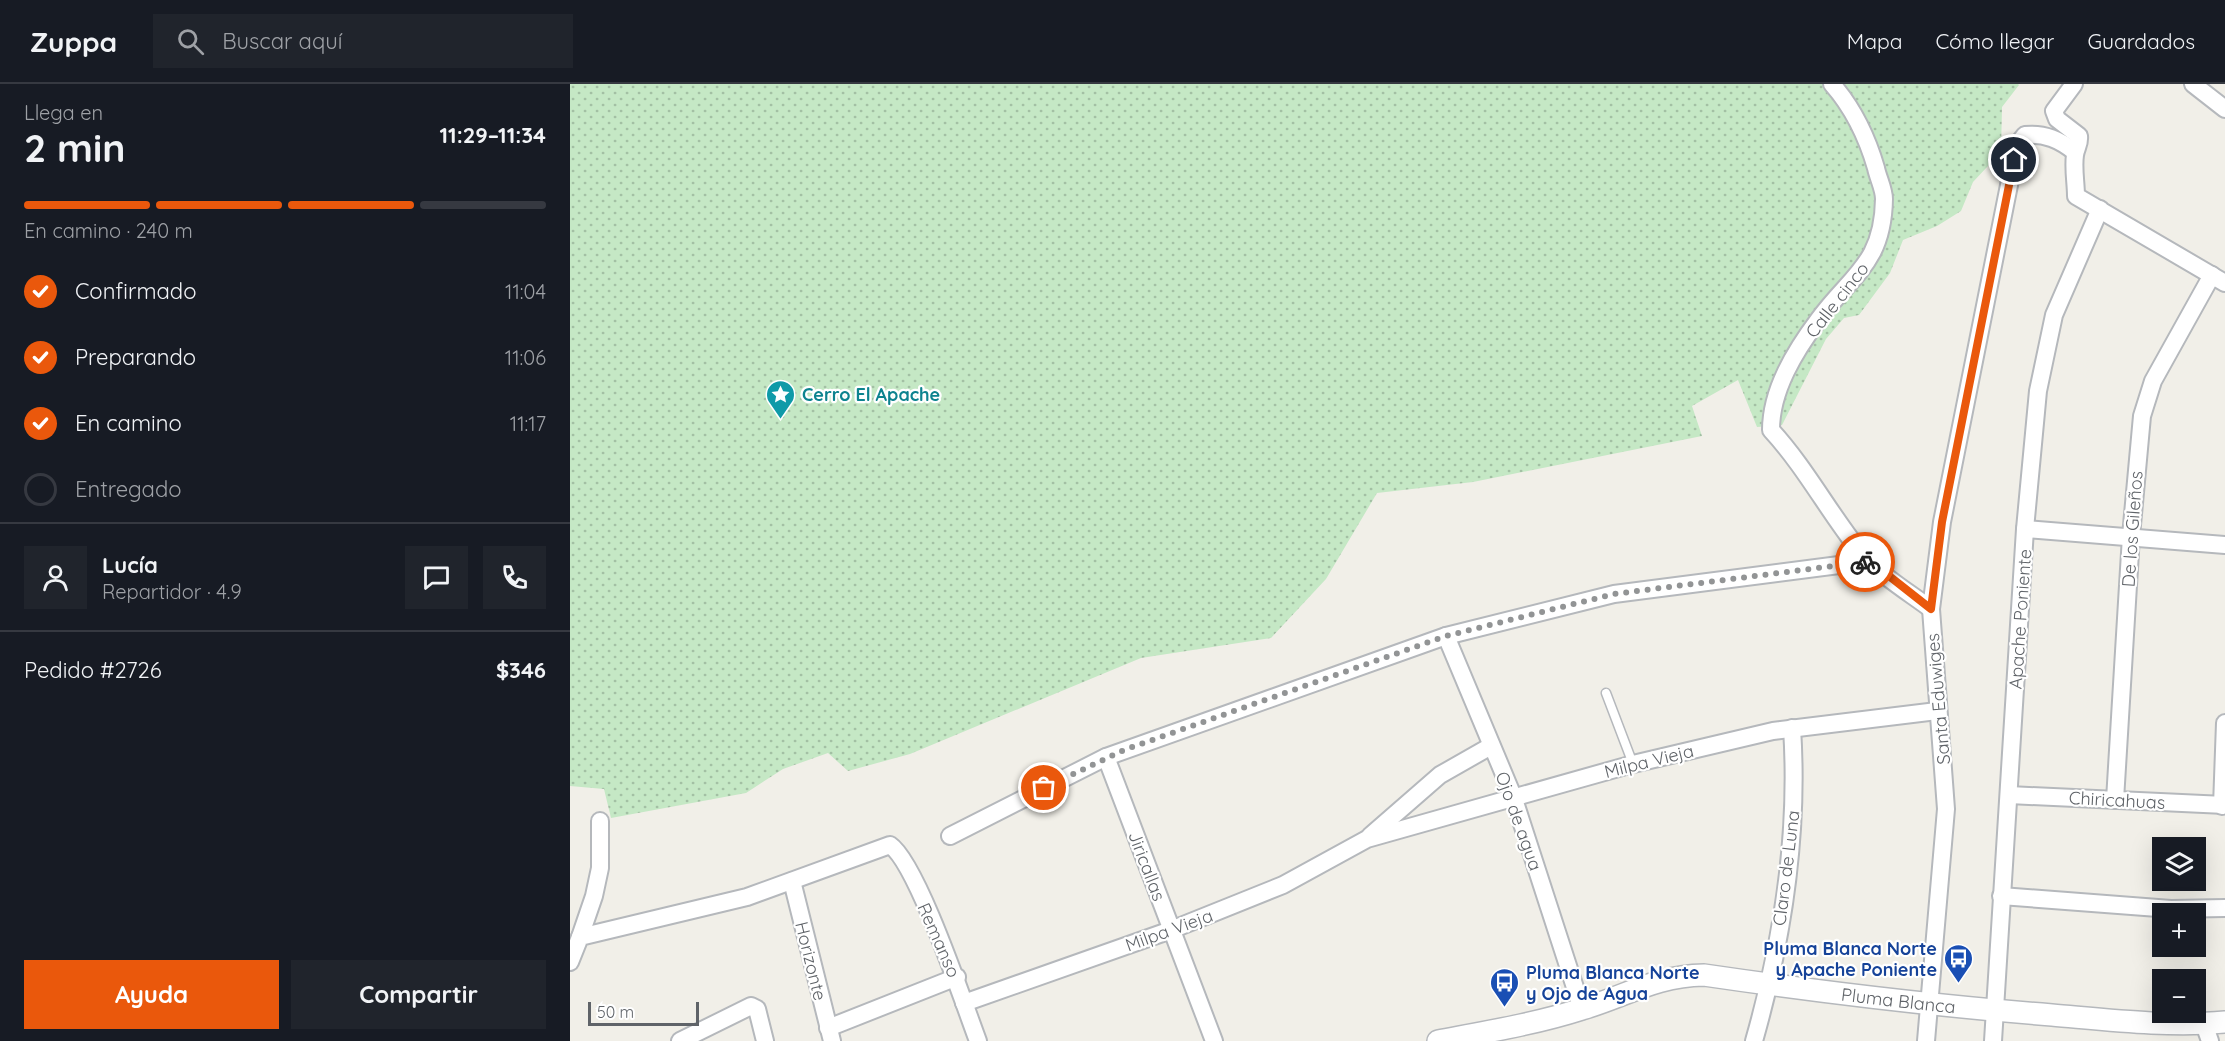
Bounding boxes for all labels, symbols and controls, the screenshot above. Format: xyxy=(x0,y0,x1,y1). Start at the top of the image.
search box xyxy=(153,14,573,68)
text: Zuppa xyxy=(30,24,117,59)
icon: search xyxy=(174,25,207,58)
text: Buscar aquí xyxy=(222,27,342,55)
text: Mapa xyxy=(1847,28,1902,54)
text: Cómo llegar xyxy=(1935,28,2054,54)
text: Guardados xyxy=(2087,28,2195,54)
text: Llega en xyxy=(24,100,103,125)
text: 11:29–11:34 xyxy=(440,121,546,149)
text: 2 min xyxy=(24,123,126,172)
pin xyxy=(1988,134,2039,185)
icon: home xyxy=(1997,143,2030,176)
text: En camino · 240 m xyxy=(24,218,193,243)
street label: Calle cinco xyxy=(1800,258,1874,342)
icon: check xyxy=(24,275,57,308)
text: Confirmado xyxy=(75,277,196,305)
text: 11:04 xyxy=(505,279,546,304)
icon: check xyxy=(24,341,57,374)
text: Preparando xyxy=(75,343,196,371)
text: 11:06 xyxy=(505,345,546,370)
place icon: Cerro El Apache xyxy=(765,378,797,420)
place label: Cerro El Apache xyxy=(802,383,940,406)
icon: check xyxy=(24,407,57,440)
text: En camino xyxy=(75,409,182,437)
text: 11:17 xyxy=(510,411,546,436)
street label: De los Gileños xyxy=(2116,470,2148,588)
text: Entregado xyxy=(75,475,182,503)
courier xyxy=(1835,532,1895,592)
button: person xyxy=(24,546,87,609)
button: chat xyxy=(405,546,468,609)
button: phone xyxy=(483,546,546,609)
icon: bike xyxy=(1849,546,1882,579)
street label: Apache Poniente xyxy=(2004,548,2036,690)
text: Lucía xyxy=(102,551,158,579)
text: Repartidor · 4.9 xyxy=(102,579,242,604)
street label: Santa Eduwiges xyxy=(1921,632,1955,766)
text: Pedido #2726 xyxy=(24,656,161,684)
text: $346 xyxy=(496,656,546,684)
street label: Milpa Vieja xyxy=(1602,739,1696,783)
pin xyxy=(1018,762,1069,813)
street label: Ojo de agua xyxy=(1490,768,1548,874)
icon: bag xyxy=(1027,771,1060,804)
street label: Chiricahuas xyxy=(2068,786,2166,814)
street label: Claro de Luna xyxy=(1768,809,1804,927)
street label: Jiricallas xyxy=(1123,828,1171,904)
map controls xyxy=(2152,837,2206,1023)
button: layers xyxy=(2152,837,2206,891)
street label: Remanso xyxy=(912,899,966,981)
button: + xyxy=(2152,903,2206,957)
street label: Milpa Vieja xyxy=(1122,904,1216,956)
street label: Horizonte xyxy=(790,919,832,1003)
place label: Pluma Blanca Norte y Apache Poniente xyxy=(1763,937,1937,981)
bus stop icon: Pluma Blanca Norte y Apache Poniente xyxy=(1942,942,1974,984)
button: Ayuda xyxy=(24,960,279,1029)
button: Compartir xyxy=(291,960,546,1029)
place label: Pluma Blanca Norte y Ojo de Agua xyxy=(1526,961,1700,1005)
bus stop icon: Pluma Blanca Norte y Ojo de Agua xyxy=(1489,966,1521,1008)
button: − xyxy=(2152,969,2206,1023)
street label: Pluma Blanca xyxy=(1840,982,1957,1018)
scale bar xyxy=(588,999,699,1026)
text: 50 m xyxy=(597,1002,634,1022)

